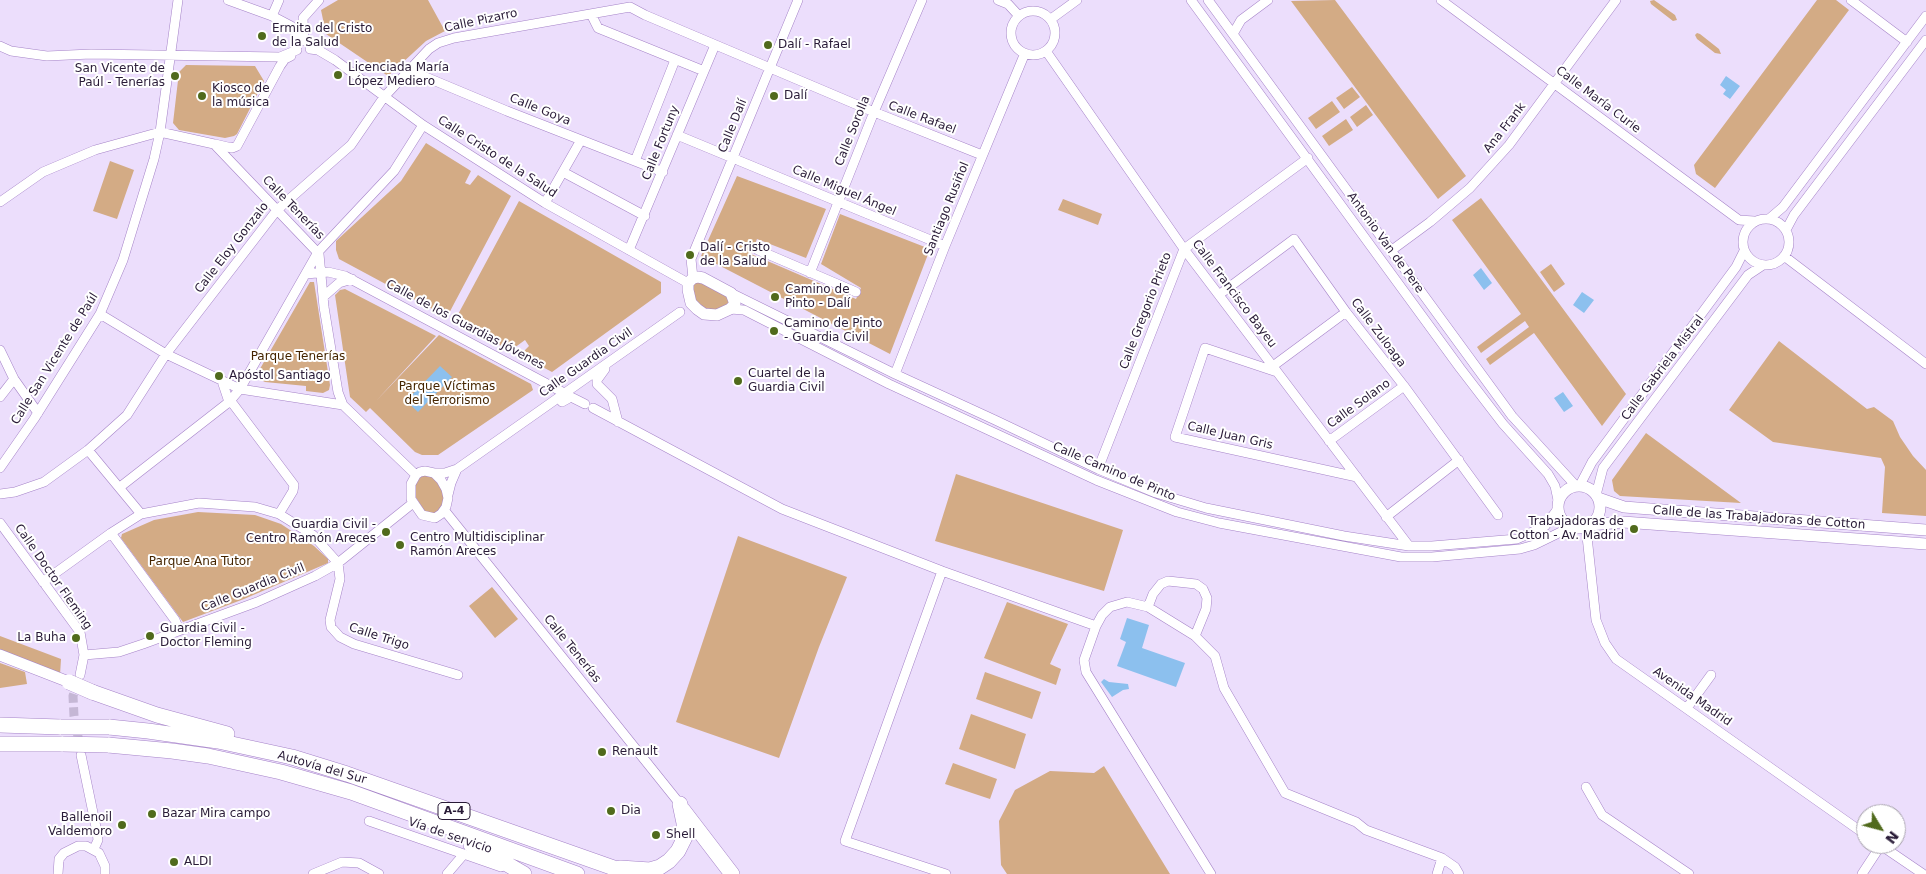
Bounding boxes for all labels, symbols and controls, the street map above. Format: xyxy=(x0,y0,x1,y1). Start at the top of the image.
street label: Calle Pizarro xyxy=(443,6,519,36)
place label: Ermita del Cristo de la Salud xyxy=(272,22,372,50)
marker: Ermita del Cristo de la Salud xyxy=(256,30,268,42)
place label: Dalí - Rafael xyxy=(778,38,851,52)
marker: Dalí - Rafael xyxy=(762,39,774,51)
place label: Licenciada María López Mediero xyxy=(348,61,449,89)
place label: San Vicente de Paúl - Tenerías xyxy=(75,62,165,90)
street label: Calle María Curie xyxy=(1553,63,1643,137)
marker: Licenciada María López Mediero xyxy=(332,69,344,81)
marker: San Vicente de Paúl - Tenerías xyxy=(169,70,181,82)
place label: Kiosco de la música xyxy=(212,82,270,110)
place label: Dalí xyxy=(784,89,807,103)
marker: Kiosco de la música xyxy=(196,90,208,102)
marker: Dalí xyxy=(768,90,780,102)
street label: Calle Goya xyxy=(507,91,573,129)
street label: Calle Sorolla xyxy=(832,94,874,168)
street label: Calle Dalí xyxy=(716,97,750,155)
street label: Calle Rafael xyxy=(886,98,958,138)
street label: Ana Frank xyxy=(1481,100,1529,156)
street label: Calle Fortuny xyxy=(639,104,683,182)
street label: Calle Cristo de la Salud xyxy=(435,113,559,201)
street label: Santiago Rusiñol xyxy=(922,160,972,258)
street label: Calle Miguel Ángel xyxy=(790,163,898,219)
street label: Calle Tenerías xyxy=(259,173,327,243)
street label: Antonio Van de Pere xyxy=(1344,190,1426,296)
street label: Calle Eloy Gonzalo xyxy=(192,200,272,296)
street label: Calle Francisco Bayeu xyxy=(1189,237,1279,351)
place label: Dalí - Cristo de la Salud xyxy=(700,241,770,269)
marker: Dalí - Cristo de la Salud xyxy=(684,249,696,261)
street label: Calle Gregorio Prieto xyxy=(1117,251,1175,371)
street label: Calle de los Guardias Jóvenes xyxy=(383,277,547,373)
place label: Camino de Pinto - Dalí xyxy=(785,283,850,311)
street label: Calle San Vicente de Paúl xyxy=(8,290,102,428)
marker: Camino de Pinto - Dalí xyxy=(769,291,781,303)
street label: Calle Zuloaga xyxy=(1347,296,1409,370)
street label: Calle Gabriela Mistral xyxy=(1619,312,1707,424)
place label: Camino de Pinto - Guardia Civil xyxy=(784,317,882,345)
marker: Camino de Pinto - Guardia Civil xyxy=(768,325,780,337)
street label: Calle Guardia Civil xyxy=(537,326,635,400)
park label: Parque Tenerías xyxy=(251,350,345,364)
place label: Cuartel de la Guardia Civil xyxy=(748,367,825,395)
place label: Apóstol Santiago xyxy=(229,369,331,383)
marker: Apóstol Santiago xyxy=(213,370,225,382)
marker: Cuartel de la Guardia Civil xyxy=(732,375,744,387)
street label: Calle Solano xyxy=(1325,376,1393,432)
park label: Parque Víctimas del Terrorismo xyxy=(399,380,495,408)
street label: Calle Juan Gris xyxy=(1186,419,1274,453)
street label: Calle Camino de Pinto xyxy=(1050,440,1178,504)
street label: Calle de las Trabajadoras de Cotton xyxy=(1652,503,1866,533)
place label: Trabajadoras de Cotton - Av. Madrid xyxy=(1509,515,1624,543)
place label: Guardia Civil - Centro Ramón Areces xyxy=(246,518,376,546)
street label: Calle Doctor Fleming xyxy=(11,521,95,633)
marker: Trabajadoras de Cotton - Av. Madrid xyxy=(1628,523,1640,535)
marker: Guardia Civil - Centro Ramón Areces xyxy=(380,526,392,538)
place label: Centro Multidisciplinar Ramón Areces xyxy=(410,531,545,559)
marker: Centro Multidisciplinar Ramón Areces xyxy=(394,539,406,551)
park label: Parque Ana Tutor xyxy=(149,555,251,569)
street label: Calle Guardia Civil xyxy=(199,561,307,615)
street label: Calle Tenerías xyxy=(540,612,604,686)
street label: Calle Trigo xyxy=(347,621,411,653)
place label: Guardia Civil - Doctor Fleming xyxy=(160,622,252,650)
marker: Guardia Civil - Doctor Fleming xyxy=(144,630,156,642)
place label: La Buha xyxy=(17,631,66,645)
marker: La Buha xyxy=(70,632,82,644)
street label: Avenida Madrid xyxy=(1650,664,1734,730)
place label: Renault xyxy=(612,745,658,759)
marker: Renault xyxy=(596,746,608,758)
street label: Autovía del Sur xyxy=(276,748,368,788)
road number: A-4 xyxy=(438,802,470,819)
place label: Dia xyxy=(621,804,641,818)
north arrow xyxy=(1856,804,1906,854)
marker: Dia xyxy=(605,805,617,817)
place label: Bazar Mira campo xyxy=(162,807,270,821)
marker: Bazar Mira campo xyxy=(146,808,158,820)
place label: Ballenoil Valdemoro xyxy=(48,811,112,839)
street label: Vía de servicio xyxy=(406,815,494,857)
marker: Ballenoil Valdemoro xyxy=(116,819,128,831)
place label: Shell xyxy=(666,828,695,842)
text: N xyxy=(1882,828,1902,847)
marker: Shell xyxy=(650,829,662,841)
place label: ALDI xyxy=(184,855,212,869)
marker: ALDI xyxy=(168,856,180,868)

